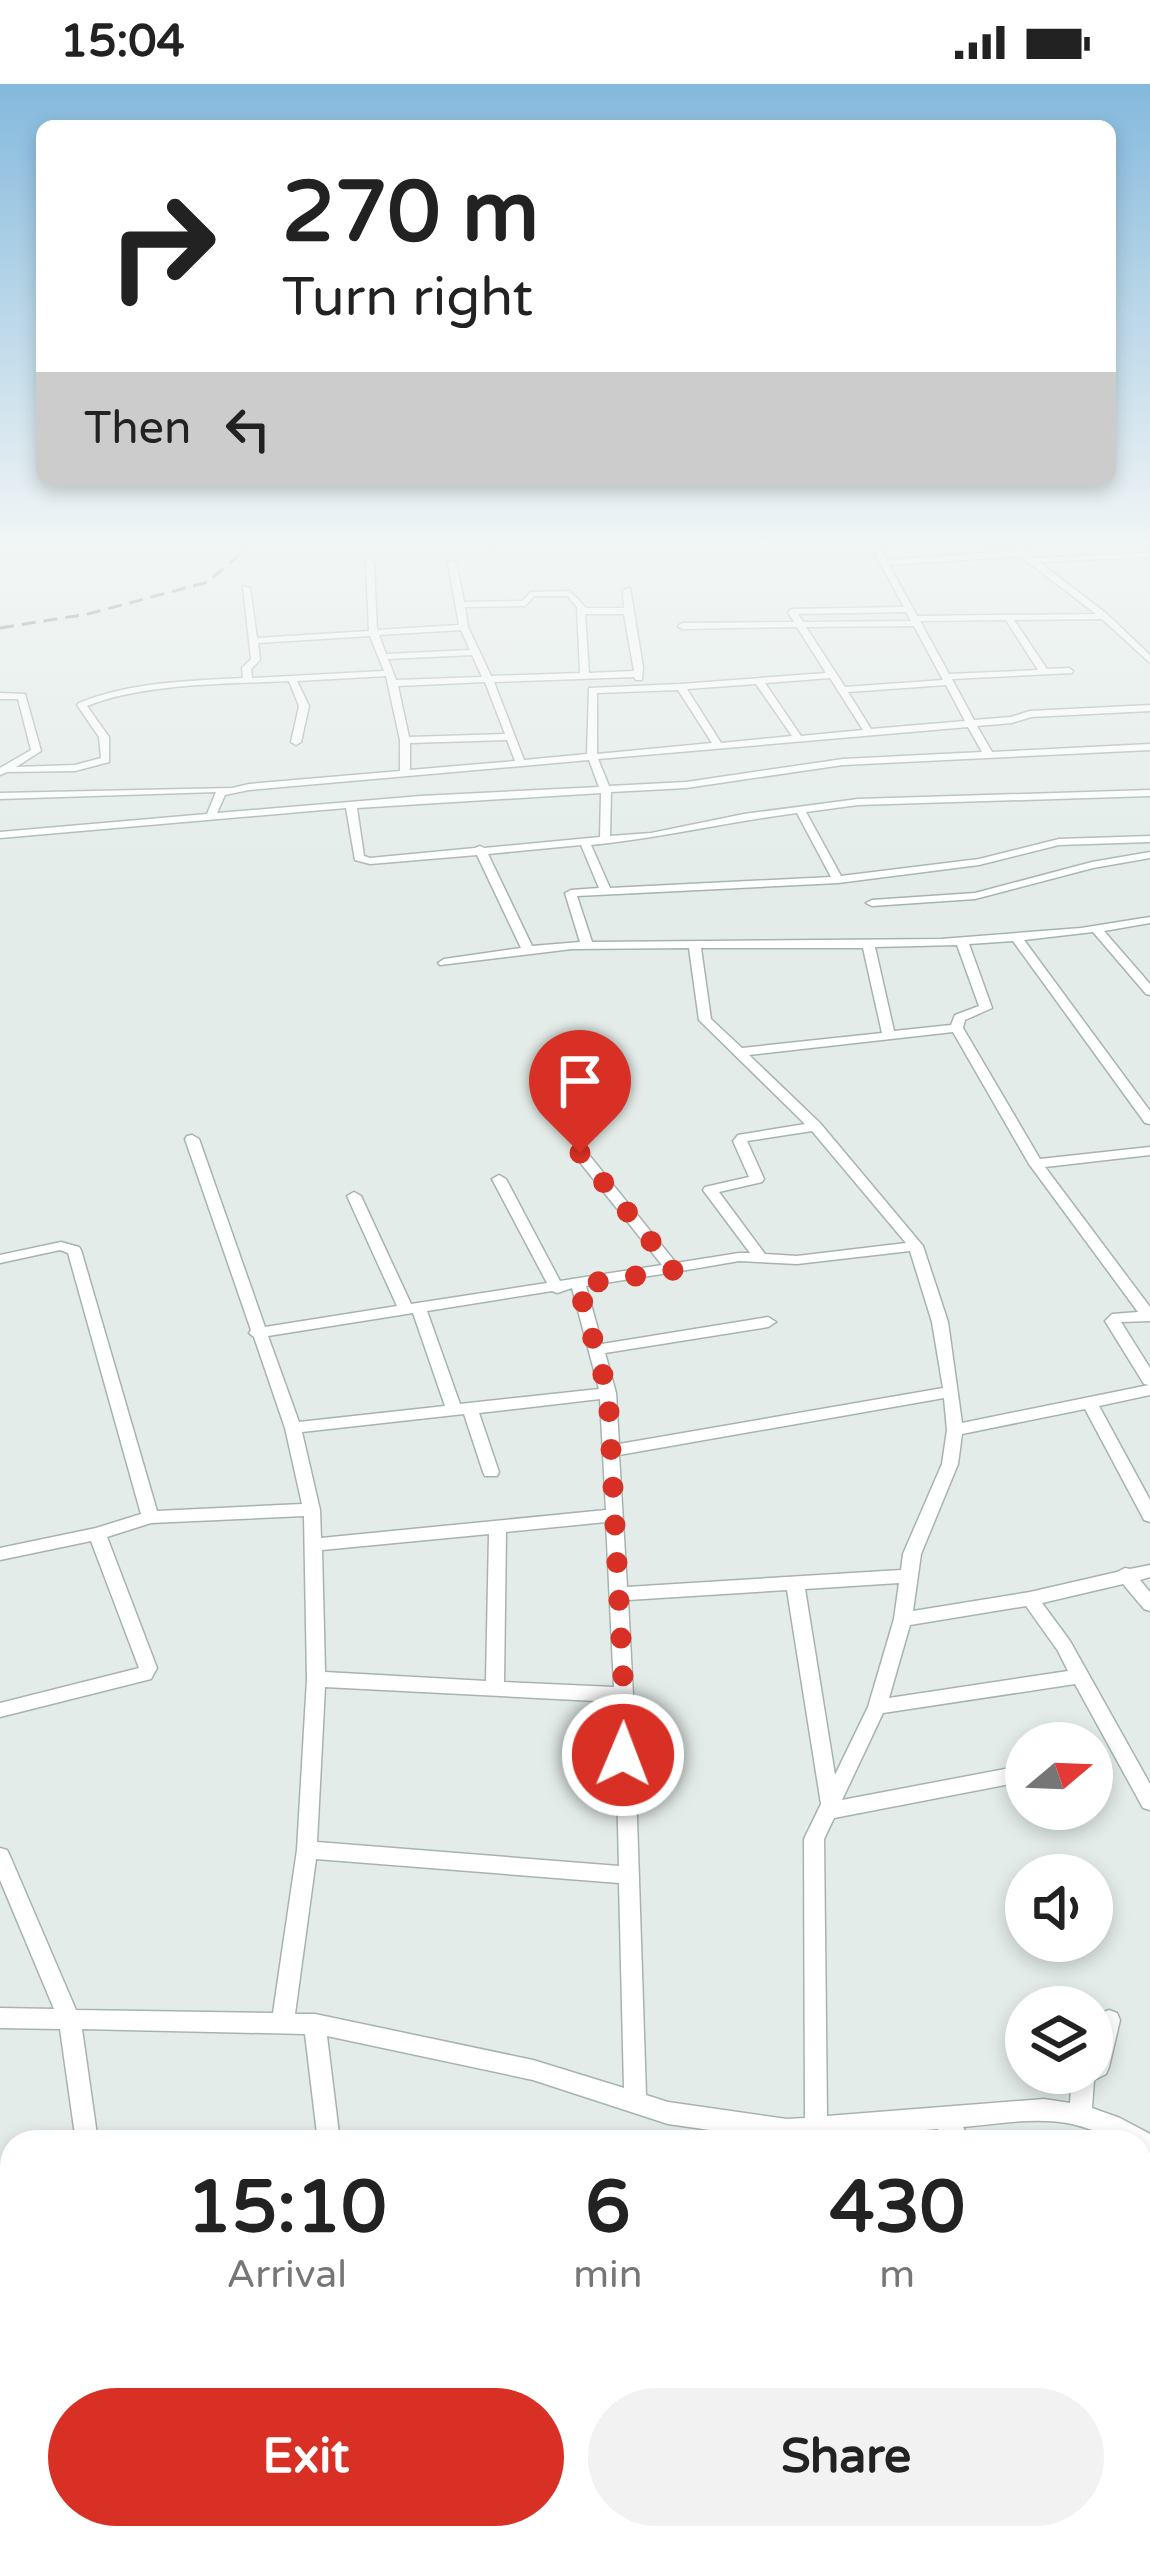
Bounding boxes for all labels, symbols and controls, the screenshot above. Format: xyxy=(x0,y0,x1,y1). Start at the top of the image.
text: 15:04 xyxy=(60,15,185,69)
text: 270 m xyxy=(282,163,539,264)
icon: right xyxy=(84,168,240,324)
text: Turn right xyxy=(282,265,533,330)
icon: left xyxy=(215,396,281,462)
text: Then xyxy=(84,402,191,456)
pin xyxy=(529,1030,631,1153)
icon: arrive xyxy=(547,1048,613,1114)
position arrow xyxy=(560,1692,686,1818)
north arrow xyxy=(1005,1722,1113,1830)
map controls xyxy=(1005,1722,1113,2094)
button: sound xyxy=(1005,1854,1113,1962)
button: layers xyxy=(1005,1986,1113,2094)
text: 15:10 xyxy=(187,2165,386,2252)
text: 6 xyxy=(585,2165,631,2252)
text: 430 xyxy=(829,2165,965,2252)
text: Arrival xyxy=(226,2251,347,2298)
text: min xyxy=(573,2251,643,2298)
text: m xyxy=(879,2251,915,2298)
button: Exit xyxy=(48,2388,564,2526)
button: Share xyxy=(588,2388,1104,2526)

